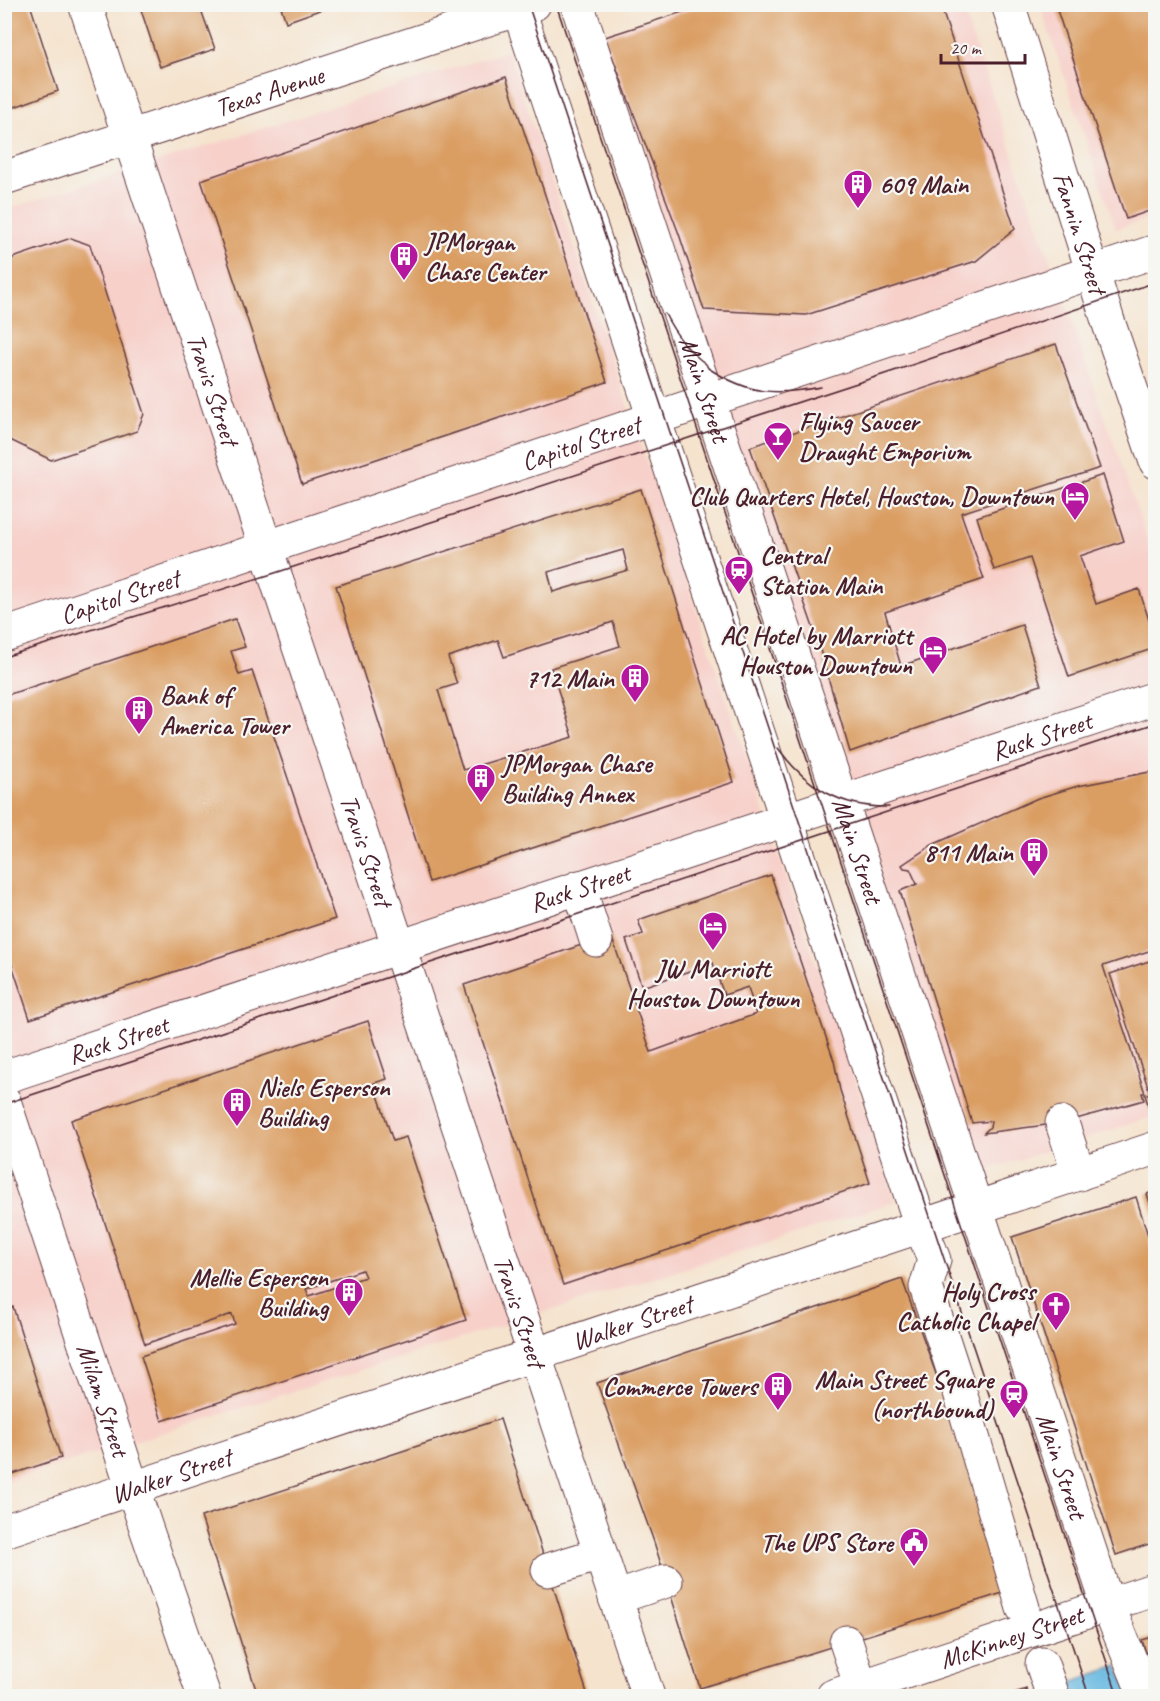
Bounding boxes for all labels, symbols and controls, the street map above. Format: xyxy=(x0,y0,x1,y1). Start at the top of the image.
scale bar xyxy=(941,27,1025,65)
text: 20 m xyxy=(950,37,983,59)
street label: Texas Avenue xyxy=(211,58,329,125)
building icon: 609 Main xyxy=(842,168,874,210)
place label: 609 Main xyxy=(879,168,969,201)
street label: Fannin Street xyxy=(1045,168,1115,301)
place label: JPMorgan Chase Center xyxy=(423,225,548,288)
building icon: JPMorgan Chase Center xyxy=(388,240,420,282)
street label: Travis Street xyxy=(179,329,248,453)
street label: Main Street xyxy=(671,333,738,449)
place label: Flying Saucer Draught Emporium xyxy=(799,405,972,468)
street label: Capitol Street xyxy=(517,407,648,478)
bar icon: Flying Saucer Draught Emporium xyxy=(762,420,794,462)
place label: Club Quarters Hotel, Houston, Downtown xyxy=(689,480,1055,513)
hotel icon: Club Quarters Hotel, Houston, Downtown xyxy=(1059,480,1091,522)
place label: Central Station Main xyxy=(760,539,884,602)
station icon: Central Station Main xyxy=(723,554,755,596)
street label: Capitol Street xyxy=(56,561,187,632)
place label: AC Hotel by Marriott Houston Downtown xyxy=(720,619,915,682)
hotel icon: AC Hotel by Marriott Houston Downtown xyxy=(917,634,949,676)
place label: 712 Main xyxy=(525,662,615,695)
building icon: 712 Main xyxy=(619,662,651,704)
place label: Bank of America Tower xyxy=(160,679,291,742)
building icon: Bank of America Tower xyxy=(123,694,155,736)
street label: Rusk Street xyxy=(987,704,1098,768)
place label: JPMorgan Chase Building Annex xyxy=(500,747,654,810)
building icon: JPMorgan Chase Building Annex xyxy=(465,762,497,804)
street label: Travis Street xyxy=(332,790,401,914)
street label: Main Street xyxy=(824,794,891,910)
place label: 811 Main xyxy=(924,836,1014,869)
building icon: 811 Main xyxy=(1018,836,1050,878)
street label: Rusk Street xyxy=(525,855,636,920)
hotel icon: JW Marriott Houston Downtown xyxy=(697,910,729,952)
place label: JW Marriott Houston Downtown xyxy=(627,952,800,1015)
street label: Rusk Street xyxy=(64,1007,175,1072)
place label: Niels Esperson Building xyxy=(258,1071,391,1134)
building icon: Niels Esperson Building xyxy=(221,1086,253,1128)
street label: Travis Street xyxy=(486,1252,555,1375)
place label: Mellie Esperson Building xyxy=(189,1261,331,1324)
place label: Holy Cross Catholic Chapel xyxy=(896,1275,1040,1338)
building icon: Mellie Esperson Building xyxy=(333,1276,365,1318)
street label: Walker Street xyxy=(568,1286,700,1358)
church icon: Holy Cross Catholic Chapel xyxy=(1040,1290,1072,1332)
street label: Milam Street xyxy=(69,1339,138,1463)
place label: Main Street Square (northbound) xyxy=(815,1363,995,1426)
place label: Commerce Towers xyxy=(602,1370,760,1403)
building icon: Commerce Towers xyxy=(762,1370,794,1412)
station icon: Main Street Square (northbound) xyxy=(998,1378,1030,1420)
street label: Main Street xyxy=(1028,1409,1095,1525)
street label: Walker Street xyxy=(107,1440,239,1511)
place label: The UPS Store xyxy=(760,1526,895,1559)
public building icon: The UPS Store xyxy=(898,1526,930,1568)
street label: McKinney Street xyxy=(936,1598,1090,1676)

